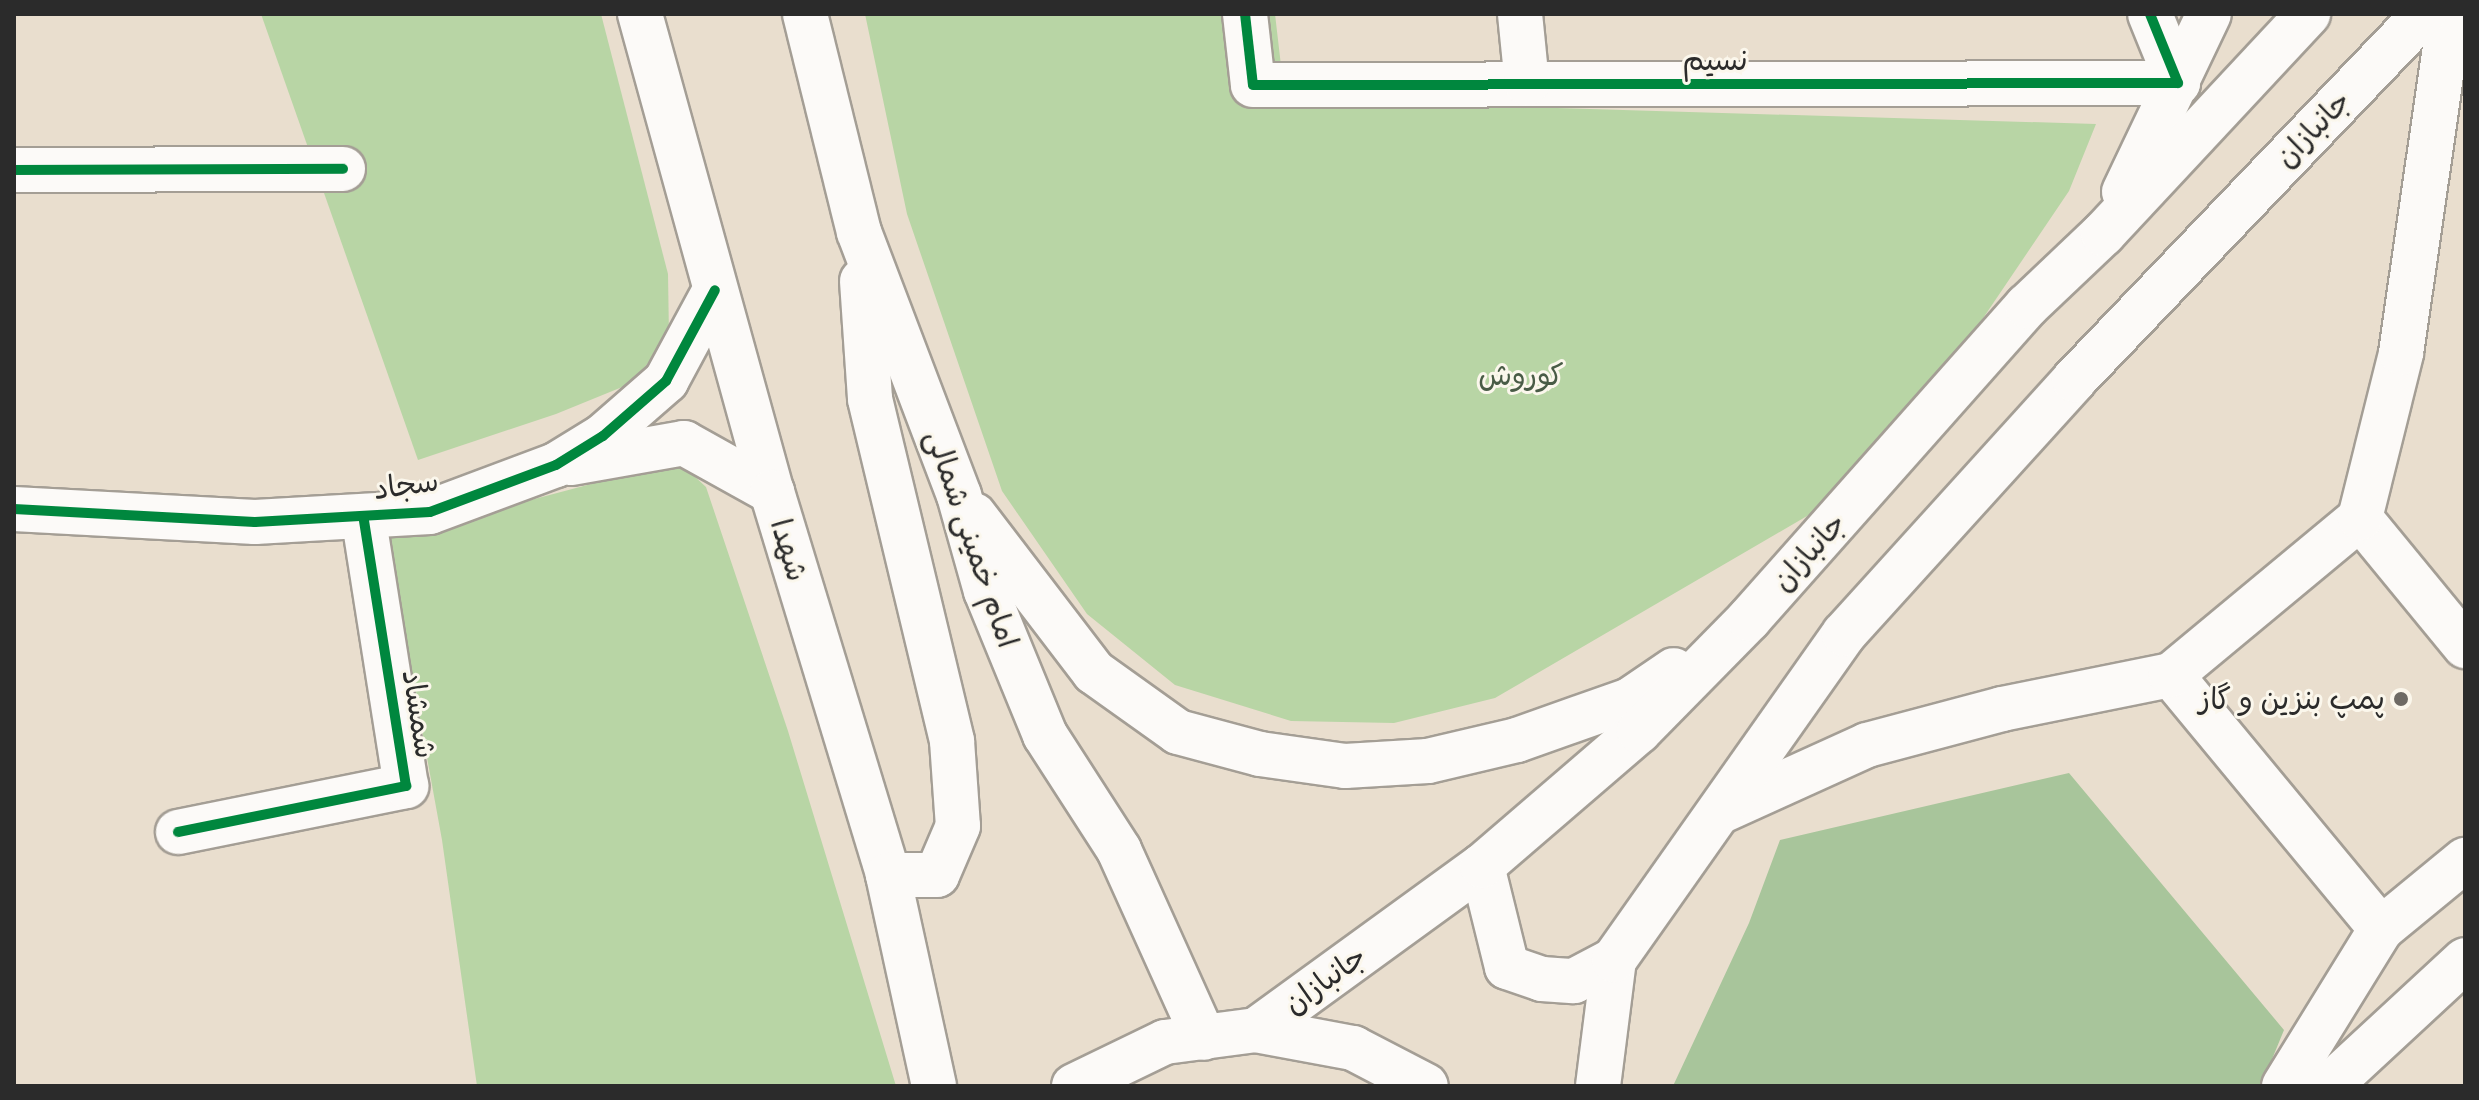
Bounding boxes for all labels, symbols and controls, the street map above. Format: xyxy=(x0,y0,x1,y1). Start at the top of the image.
street label: نسیم xyxy=(1682,42,1748,78)
street label: جانبازان xyxy=(2268,83,2358,175)
park label: کوروش xyxy=(1478,357,1564,393)
street label: امام خمینی شمالی xyxy=(918,425,1026,653)
street label: سجاد xyxy=(371,463,441,507)
street label: جانبازان xyxy=(1764,505,1854,599)
street label: شهدا xyxy=(763,515,815,585)
street label: شمشاد xyxy=(394,667,444,761)
place label: پمپ بنزین و گاز xyxy=(2199,681,2385,717)
marker: پمپ بنزین و گاز xyxy=(2392,690,2410,708)
street label: جانبازان xyxy=(1277,938,1373,1022)

